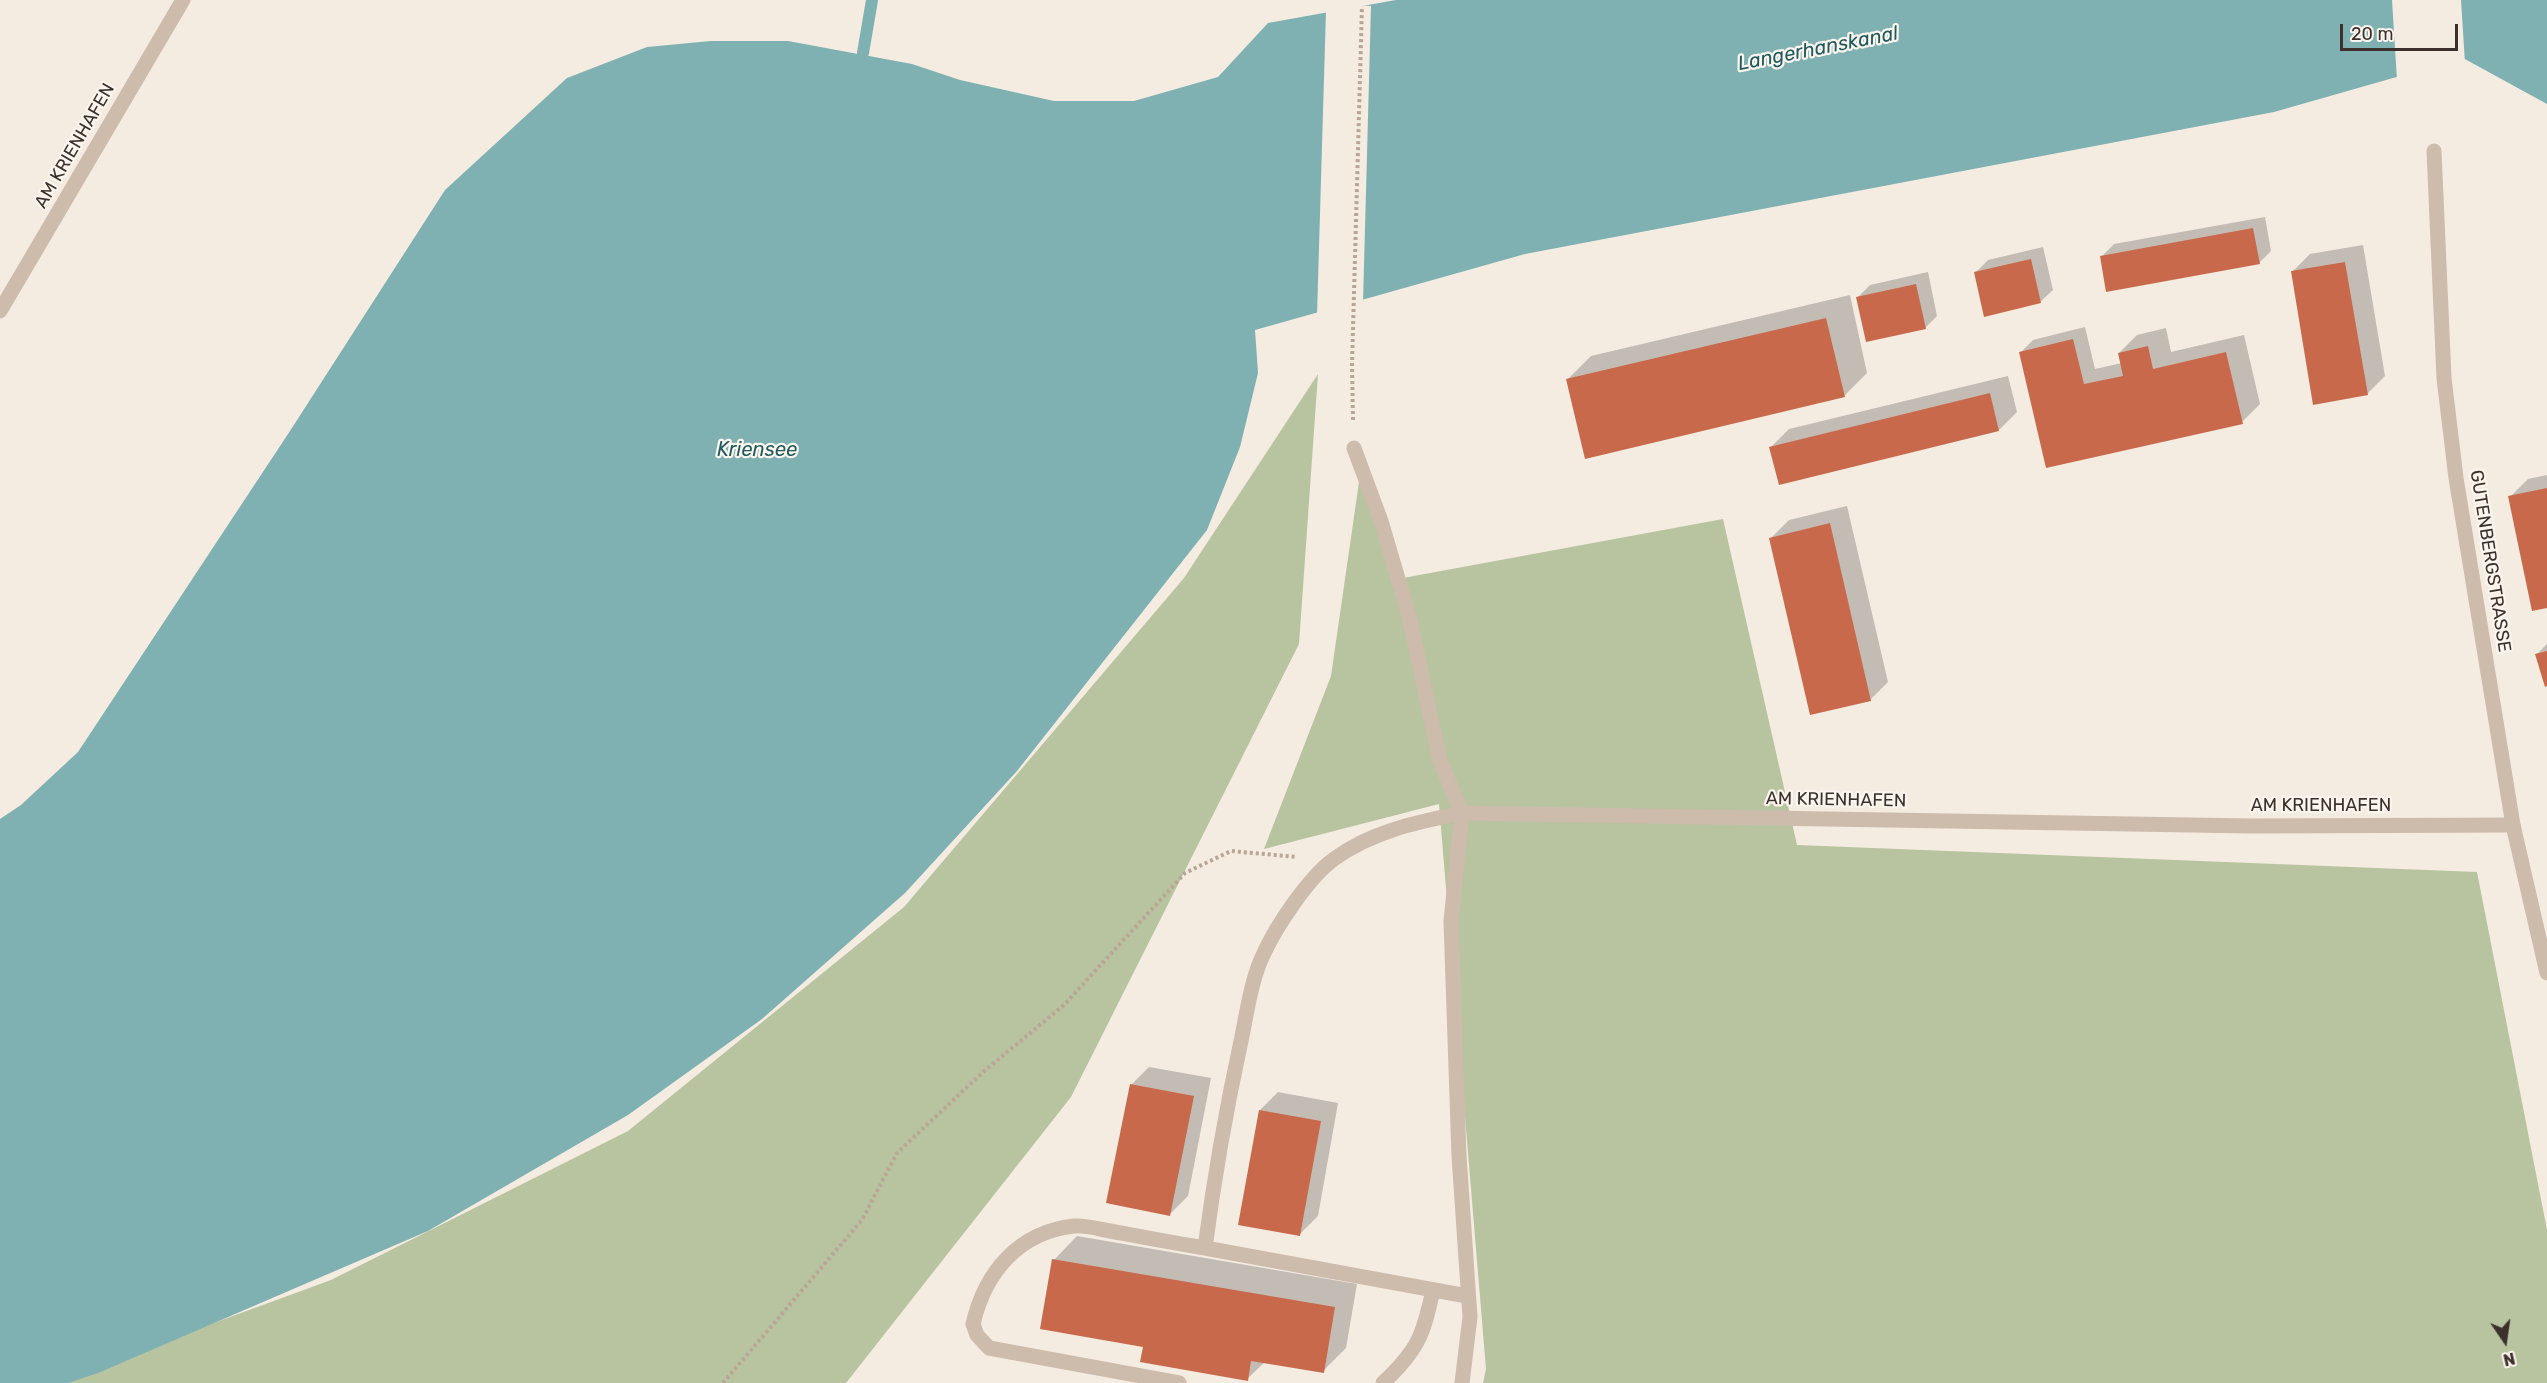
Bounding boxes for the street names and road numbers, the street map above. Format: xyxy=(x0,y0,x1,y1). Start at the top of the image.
street label: AM KRIENHAFEN xyxy=(31,80,119,212)
street label: GUTENBERGSTRASSE xyxy=(2465,468,2515,654)
street label: AM KRIENHAFEN xyxy=(1766,788,1906,812)
street label: AM KRIENHAFEN xyxy=(2251,795,2391,817)

